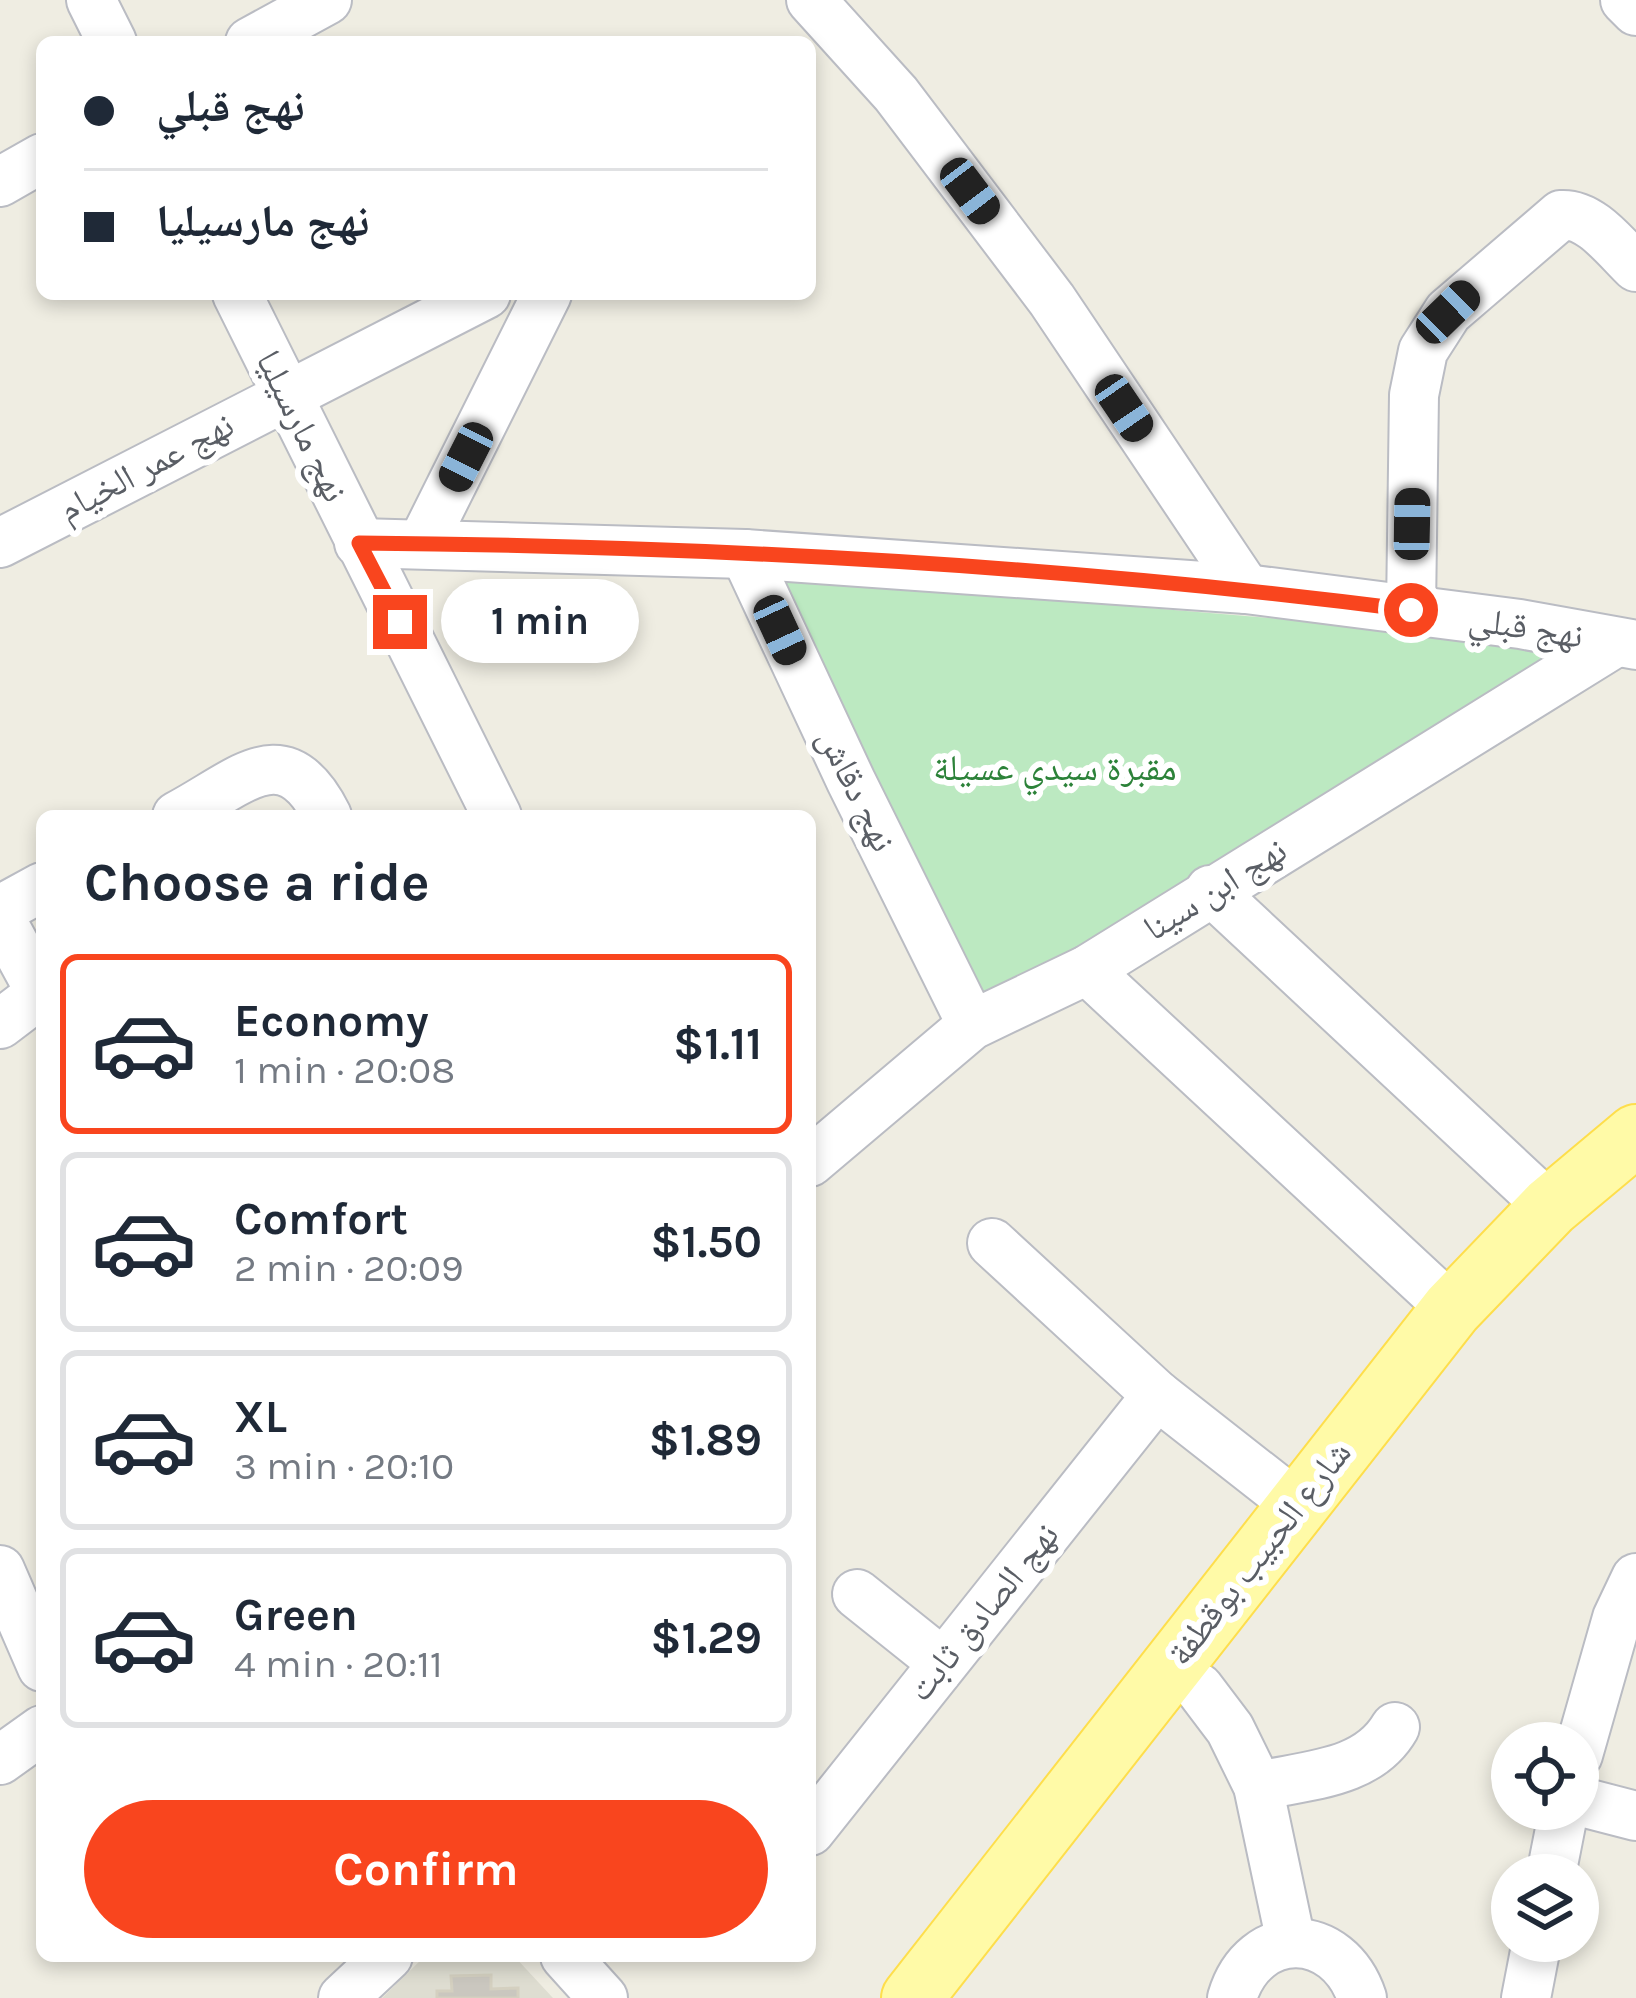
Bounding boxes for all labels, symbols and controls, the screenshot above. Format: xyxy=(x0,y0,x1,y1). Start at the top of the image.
text: نهج قبلي xyxy=(156,80,305,132)
car xyxy=(934,151,1006,231)
text: نهج مارسيليا xyxy=(156,195,369,247)
car xyxy=(1410,274,1486,350)
street label: نهج مارسيليا xyxy=(246,343,357,509)
car xyxy=(1089,368,1159,448)
street label: نهج عمر الخيام xyxy=(51,403,242,532)
car xyxy=(434,417,498,497)
car xyxy=(1393,488,1431,560)
callout: 1 min xyxy=(442,580,640,664)
route start xyxy=(1384,583,1438,637)
car xyxy=(748,590,812,670)
route end xyxy=(373,595,427,649)
street label: نهج قبلي xyxy=(1465,597,1586,664)
text: 1 min xyxy=(491,598,589,644)
street label: نهج دقاش xyxy=(808,722,905,859)
park label: مقبرة سيدي عسيلة xyxy=(933,747,1177,796)
street label: نهج ابن سينا xyxy=(1136,829,1295,950)
text: Choose a ride xyxy=(84,850,430,914)
icon: car xyxy=(90,990,198,1098)
text: Economy xyxy=(234,995,429,1047)
text: $1.11 xyxy=(673,1018,762,1070)
text: 1 min · 20:08 xyxy=(234,1047,455,1093)
icon: car xyxy=(90,1188,198,1296)
text: Comfort xyxy=(234,1193,408,1245)
text: $1.50 xyxy=(651,1216,762,1268)
text: 2 min · 20:09 xyxy=(234,1245,464,1291)
icon: car xyxy=(90,1386,198,1494)
text: XL xyxy=(234,1391,287,1443)
text: $1.89 xyxy=(649,1414,762,1466)
street label: شارع الحبيب بوقطفة xyxy=(1158,1432,1360,1674)
text: 3 min · 20:10 xyxy=(234,1443,454,1489)
street label: نهج الصادق ثابت xyxy=(898,1514,1068,1710)
icon: car xyxy=(90,1584,198,1692)
text: Green xyxy=(234,1589,358,1641)
text: $1.29 xyxy=(651,1612,762,1664)
text: 4 min · 20:11 xyxy=(234,1641,443,1687)
map controls xyxy=(1491,1722,1599,1962)
button: locate xyxy=(1491,1722,1599,1830)
button: Confirm xyxy=(84,1800,768,1938)
button: layers xyxy=(1491,1854,1599,1962)

